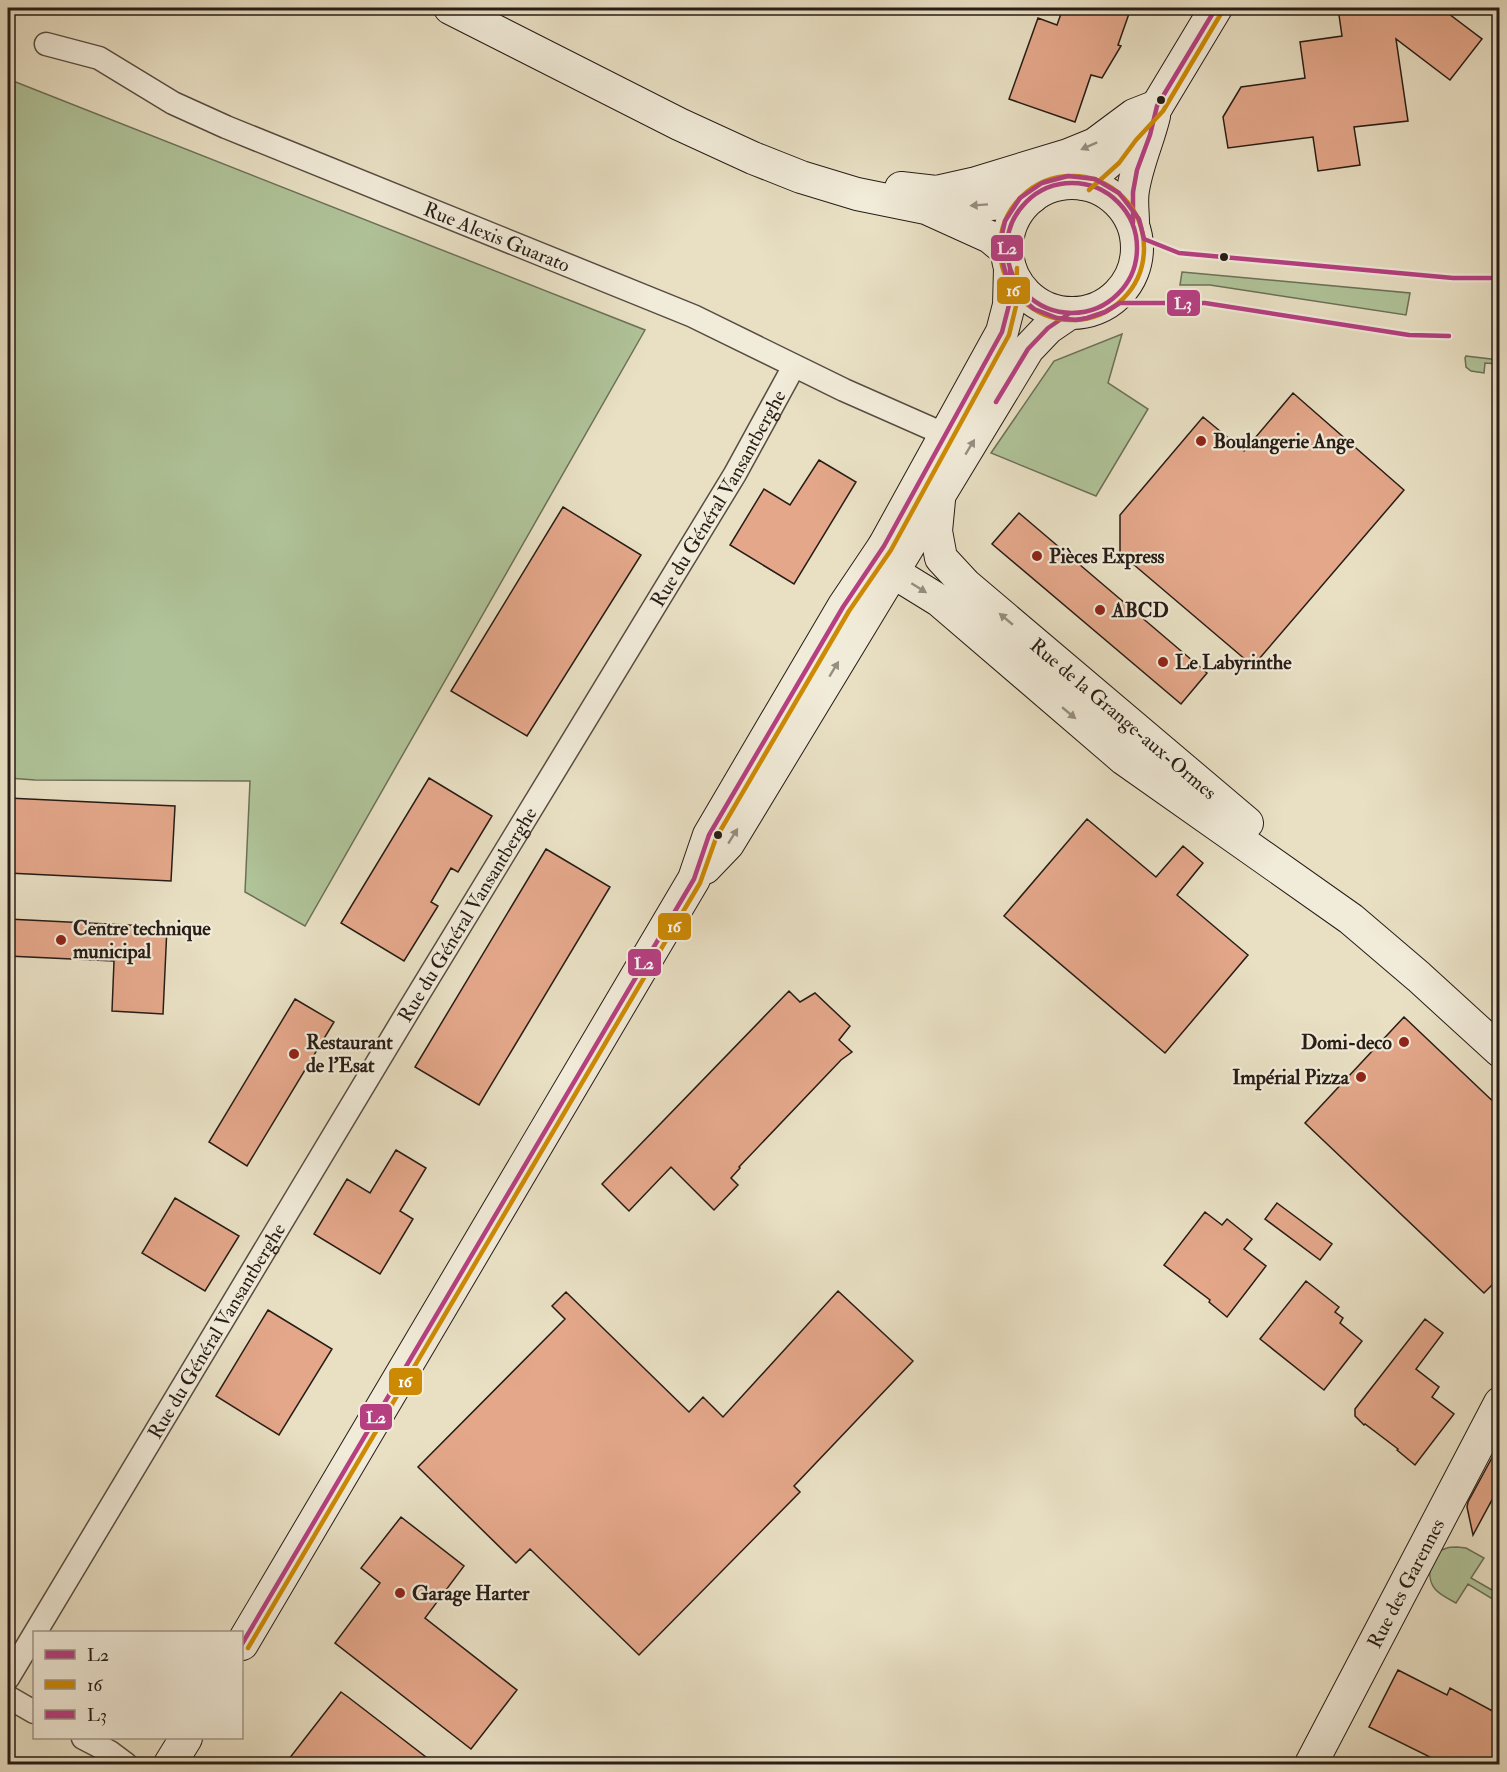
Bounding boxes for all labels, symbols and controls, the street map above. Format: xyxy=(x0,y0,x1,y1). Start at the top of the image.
unlabelled marker xyxy=(1155,94,1167,106)
one-way arrow xyxy=(1080,142,1097,151)
street label: Rue Alexis Guarato xyxy=(420,196,574,278)
one-way arrow xyxy=(970,200,989,210)
line badge: L2 xyxy=(990,234,1024,262)
text: L2 xyxy=(997,239,1017,259)
unlabelled marker xyxy=(1218,251,1230,263)
line badge: 16 xyxy=(996,276,1031,305)
text: 16 xyxy=(1006,281,1022,301)
line badge: L3 xyxy=(1166,289,1201,317)
text: L3 xyxy=(1174,294,1192,314)
street label: Rue du Général Vansantberghe xyxy=(645,386,792,612)
place label: Boulangerie Ange xyxy=(1213,429,1355,455)
marker: Boulangerie Ange xyxy=(1194,434,1208,448)
one-way arrow xyxy=(964,439,975,455)
place label: Pièces Express xyxy=(1049,544,1165,570)
marker: Pièces Express xyxy=(1030,549,1044,563)
one-way arrow xyxy=(911,583,928,594)
place label: ABCD xyxy=(1111,598,1169,623)
marker: ABCD xyxy=(1093,603,1107,617)
one-way arrow xyxy=(998,612,1014,625)
street label: Rue de la Grange-aux-Ormes xyxy=(1025,633,1222,805)
place label: Le Labyrinthe xyxy=(1175,650,1292,676)
marker: Le Labyrinthe xyxy=(1156,655,1170,669)
one-way arrow xyxy=(828,661,839,677)
one-way arrow xyxy=(1061,706,1076,719)
street label: Rue du Général Vansantberghe xyxy=(392,802,542,1027)
one-way arrow xyxy=(728,828,739,844)
unlabelled marker xyxy=(712,829,724,841)
line badge: 16 xyxy=(657,912,692,941)
place label: Centre technique municipal xyxy=(73,916,211,965)
text: 16 xyxy=(667,917,683,937)
marker: Centre technique municipal xyxy=(54,933,68,947)
line badge: L2 xyxy=(627,948,662,977)
text: L2 xyxy=(634,954,654,974)
place label: Restaurant de l'Esat xyxy=(306,1030,393,1078)
place label: Domi-deco xyxy=(1301,1030,1392,1055)
marker: Domi-deco xyxy=(1397,1035,1411,1049)
marker: Restaurant de l'Esat xyxy=(287,1047,301,1061)
place label: Impérial Pizza xyxy=(1232,1065,1350,1091)
marker: Impérial Pizza xyxy=(1354,1070,1368,1084)
street label: Rue du Général Vansantberghe xyxy=(142,1218,291,1443)
line badge: 16 xyxy=(388,1367,423,1396)
text: 16 xyxy=(398,1372,414,1392)
line badge: L2 xyxy=(359,1403,393,1431)
text: L2 xyxy=(366,1408,386,1428)
street label: Rue des Garennes xyxy=(1362,1514,1450,1653)
place label: Garage Harter xyxy=(412,1581,530,1607)
marker: Garage Harter xyxy=(393,1586,407,1600)
legend xyxy=(33,1631,243,1739)
text: L2 xyxy=(87,1644,109,1667)
text: 16 xyxy=(87,1674,103,1697)
text: L3 xyxy=(87,1704,107,1727)

